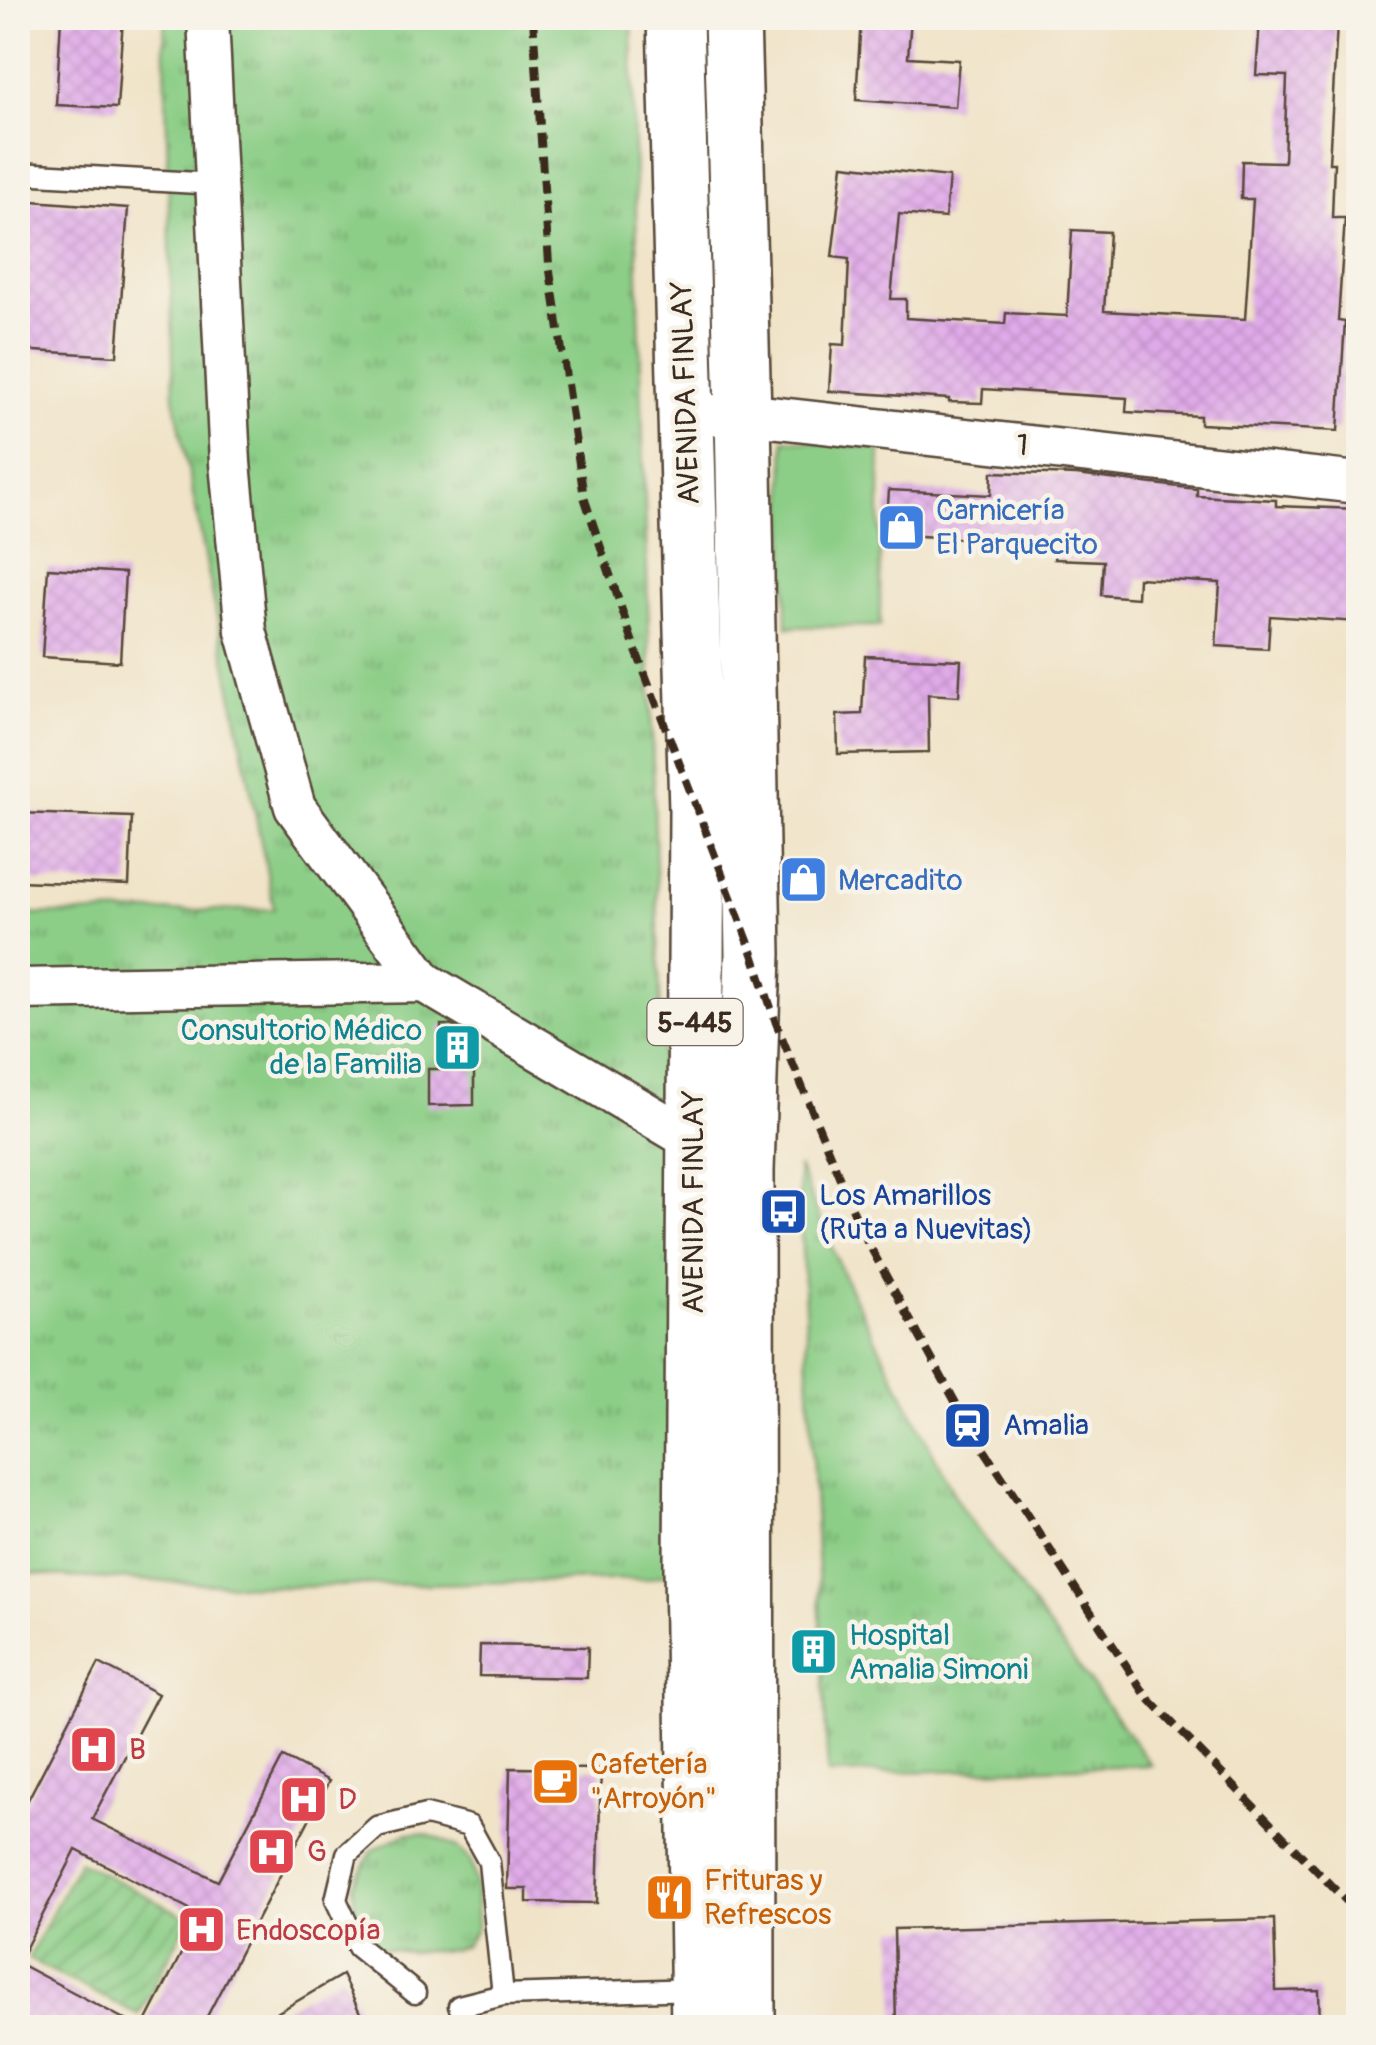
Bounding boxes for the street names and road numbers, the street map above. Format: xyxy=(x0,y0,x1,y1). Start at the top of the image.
street label: AVENIDA FINLAY xyxy=(663,280,708,506)
street label: 1 xyxy=(1014,426,1030,465)
road number: 5-445 xyxy=(648,999,742,1045)
street label: AVENIDA FINLAY xyxy=(675,1090,712,1314)

